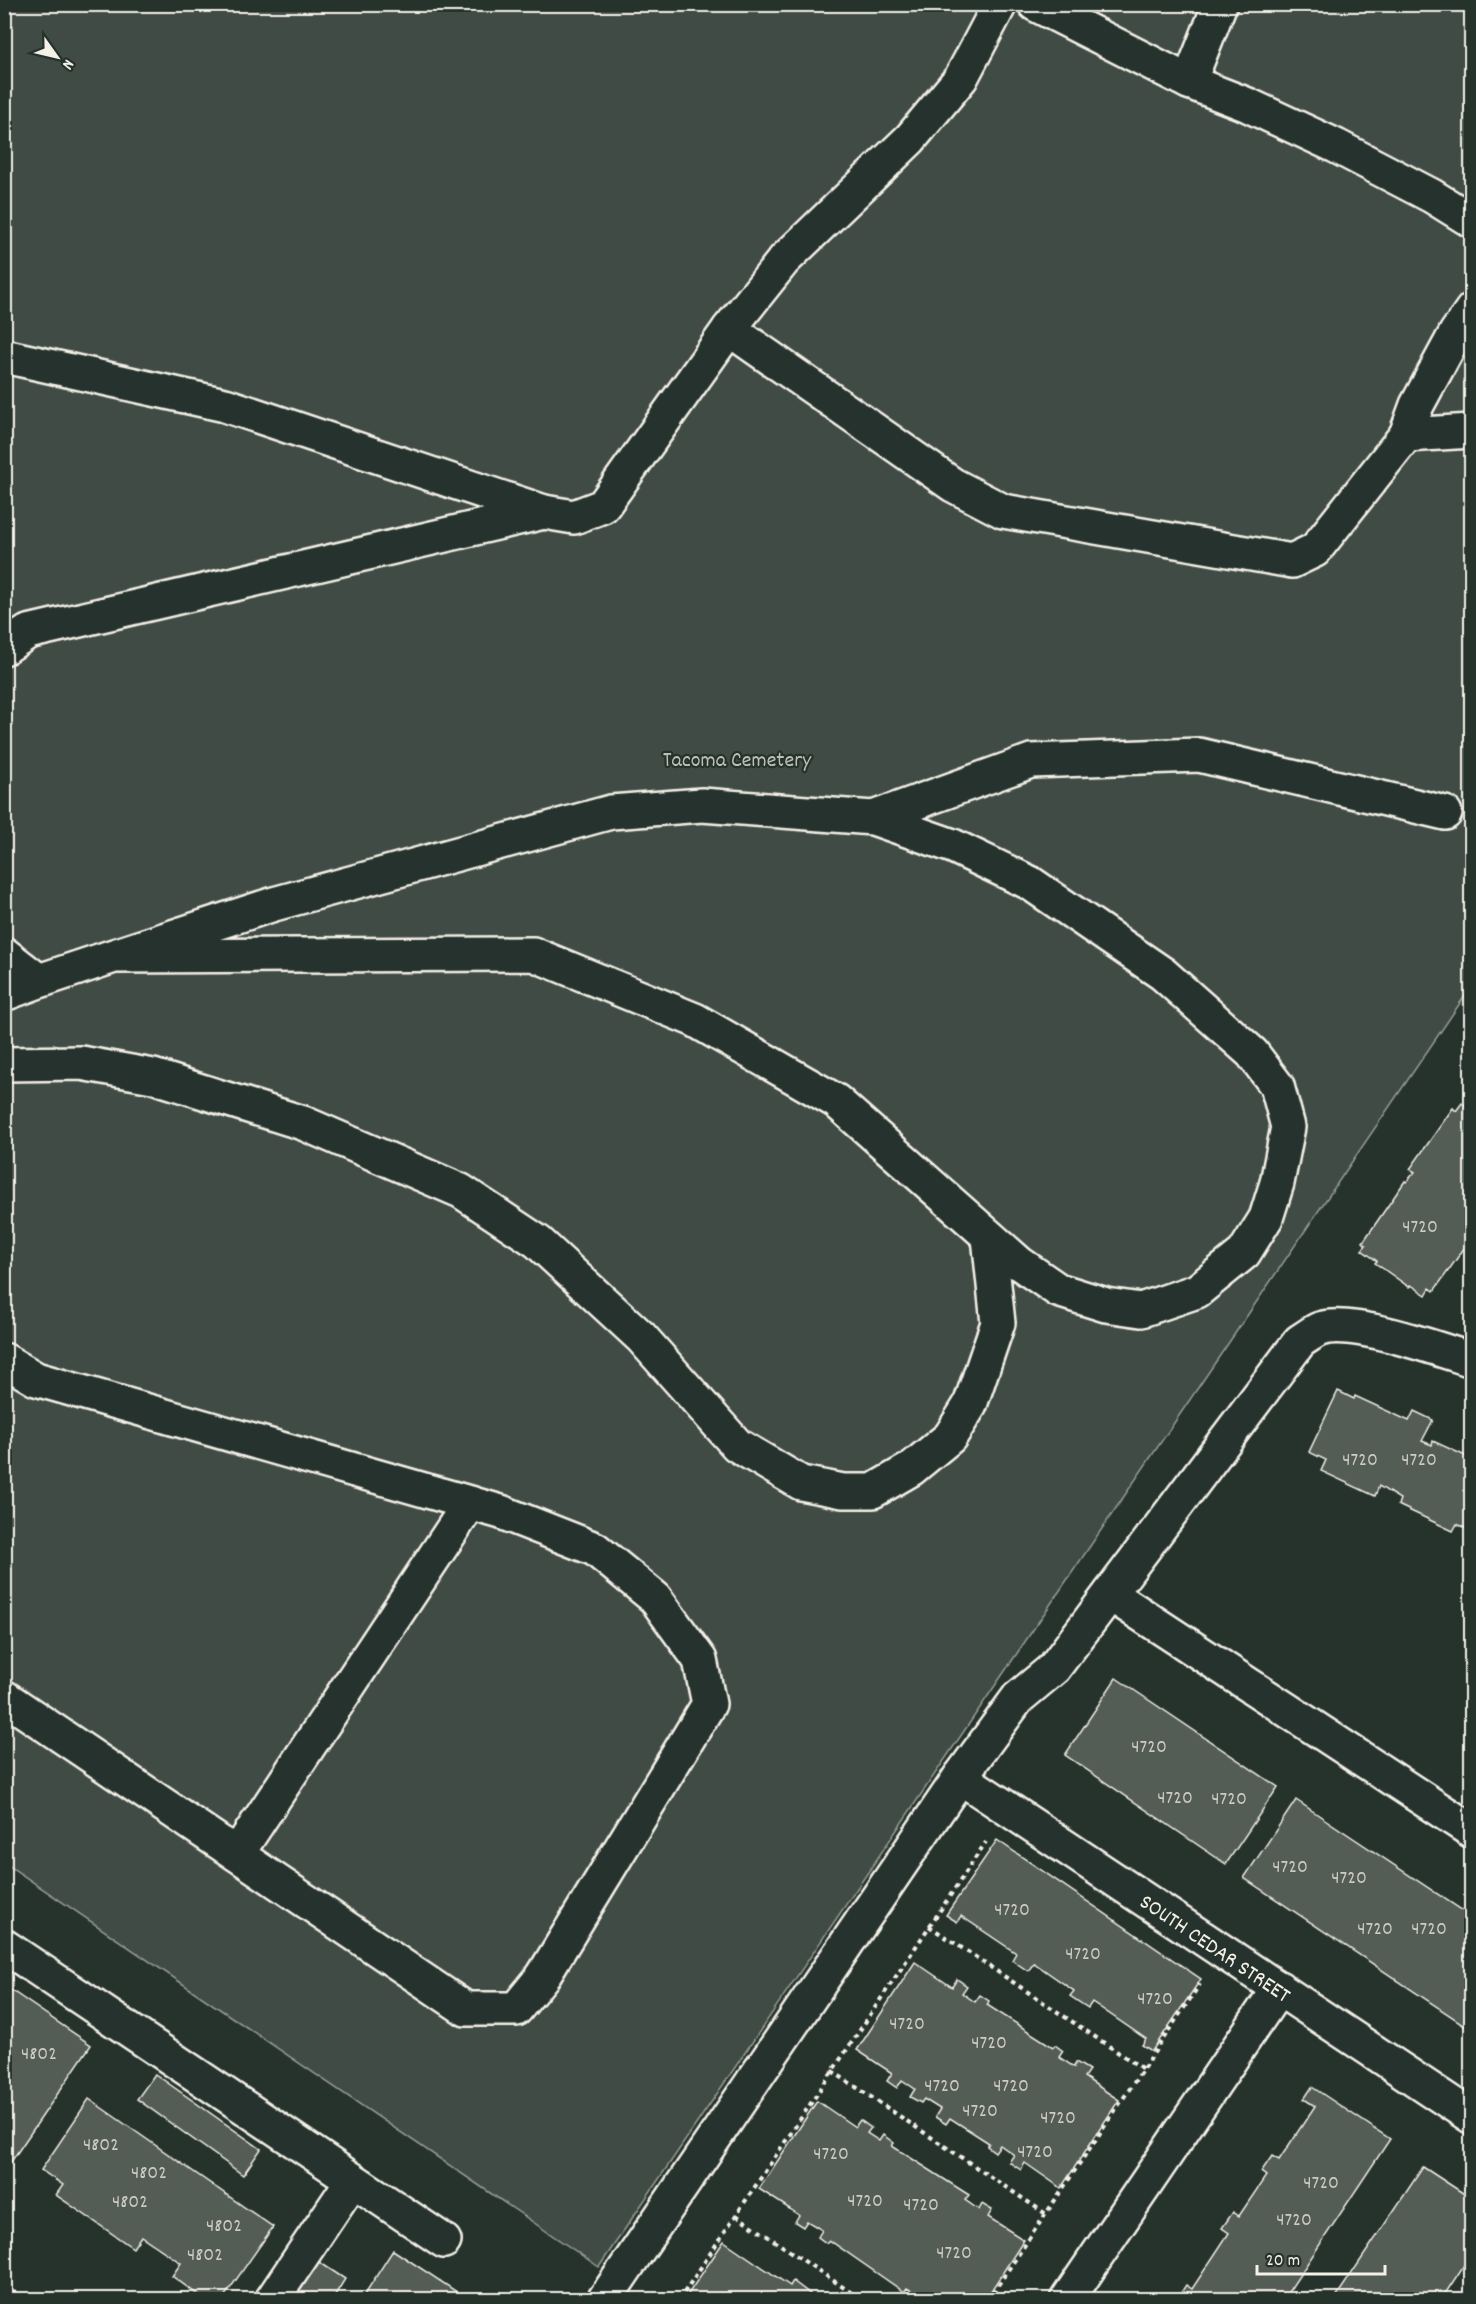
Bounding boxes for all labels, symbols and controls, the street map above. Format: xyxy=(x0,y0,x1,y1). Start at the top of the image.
north arrow xyxy=(27,27,87,87)
text: N xyxy=(56,54,79,74)
park label: Tacoma Cemetery xyxy=(663,746,812,777)
house number: 4720 xyxy=(1402,1214,1438,1242)
house number: 4720 xyxy=(1342,1447,1378,1475)
house number: 4720 xyxy=(1401,1447,1437,1475)
house number: 4720 xyxy=(1131,1734,1167,1762)
house number: 4720 xyxy=(1157,1785,1193,1813)
house number: 4720 xyxy=(1211,1786,1247,1814)
house number: 4720 xyxy=(1272,1854,1308,1882)
house number: 4720 xyxy=(1331,1865,1367,1893)
street label: SOUTH CEDAR STREET xyxy=(1132,1888,1296,2012)
house number: 4720 xyxy=(994,1897,1030,1925)
house number: 4720 xyxy=(1357,1916,1393,1944)
house number: 4720 xyxy=(1411,1916,1447,1944)
house number: 4720 xyxy=(1065,1941,1101,1969)
house number: 4720 xyxy=(1137,1986,1173,2014)
house number: 4720 xyxy=(889,2011,925,2039)
house number: 4720 xyxy=(971,2030,1007,2058)
house number: 4802 xyxy=(21,2041,57,2069)
house number: 4720 xyxy=(924,2073,960,2101)
house number: 4720 xyxy=(993,2073,1029,2101)
house number: 4720 xyxy=(962,2098,998,2126)
house number: 4720 xyxy=(1040,2105,1076,2133)
house number: 4802 xyxy=(83,2132,119,2160)
house number: 4720 xyxy=(1017,2139,1053,2167)
house number: 4720 xyxy=(813,2141,849,2169)
house number: 4802 xyxy=(131,2160,167,2188)
house number: 4720 xyxy=(1303,2170,1339,2198)
house number: 4720 xyxy=(847,2188,883,2216)
house number: 4802 xyxy=(112,2189,148,2217)
house number: 4720 xyxy=(903,2192,939,2220)
house number: 4720 xyxy=(1276,2207,1312,2235)
house number: 4802 xyxy=(206,2213,242,2241)
scale bar xyxy=(1257,2238,1384,2276)
house number: 4720 xyxy=(936,2240,972,2268)
house number: 4802 xyxy=(187,2242,223,2270)
text: 20 m xyxy=(1266,2249,1300,2274)

